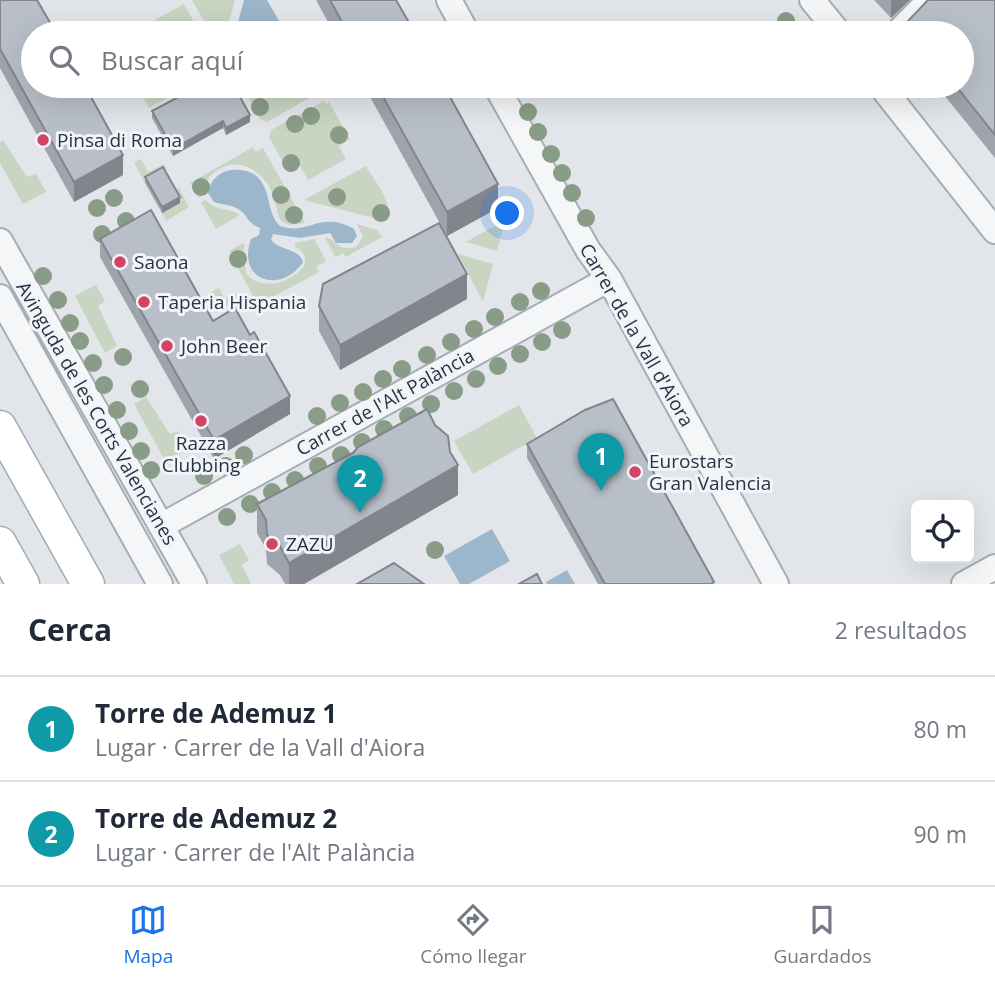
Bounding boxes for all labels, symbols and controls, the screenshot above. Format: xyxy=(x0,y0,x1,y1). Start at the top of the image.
search box xyxy=(21,21,974,98)
icon: search xyxy=(45,41,83,79)
text: Buscar aquí xyxy=(101,42,243,78)
place label: Pinsa di Roma xyxy=(57,127,182,153)
marker: Pinsa di Roma xyxy=(35,132,51,148)
your location xyxy=(490,196,524,230)
street label: Carrer de la Vall d'Aiora xyxy=(574,239,700,431)
place label: Saona xyxy=(134,249,189,275)
marker: Saona xyxy=(112,254,128,270)
street label: Avinguda de les Corts Valencianes xyxy=(11,276,183,550)
place label: Taperia Hispania xyxy=(158,289,306,315)
marker: Taperia Hispania xyxy=(136,294,152,310)
place label: John Beer xyxy=(179,333,267,359)
marker: John Beer xyxy=(159,338,175,354)
street label: Carrer de l'Alt Palància xyxy=(291,342,479,462)
marker: Razza Clubbing xyxy=(193,413,209,429)
place label: Razza Clubbing xyxy=(162,430,240,478)
pin: 1 xyxy=(578,433,624,491)
place label: Eurostars Gran Valencia xyxy=(649,448,771,496)
pin: 2 xyxy=(337,455,383,513)
marker: Eurostars Gran Valencia xyxy=(627,464,643,480)
map controls xyxy=(911,500,974,563)
button: locate xyxy=(911,500,974,563)
place label: ZAZU xyxy=(286,531,334,557)
marker: ZAZU xyxy=(264,536,280,552)
text: Cerca xyxy=(28,609,112,650)
text: 2 resultados xyxy=(835,614,967,646)
text: Torre de Ademuz 1 xyxy=(95,695,337,731)
text: 1 xyxy=(44,713,58,745)
text: 80 m xyxy=(913,713,967,745)
text: Lugar · Carrer de la Vall d'Aiora xyxy=(95,731,425,763)
text: Torre de Ademuz 2 xyxy=(95,800,337,836)
text: 2 xyxy=(44,818,58,850)
text: 90 m xyxy=(913,818,967,850)
text: Lugar · Carrer de l'Alt Palància xyxy=(95,836,415,868)
tab: Mapa xyxy=(123,901,173,969)
tab: Cómo llegar xyxy=(420,901,526,969)
tab: Guardados xyxy=(773,901,872,969)

